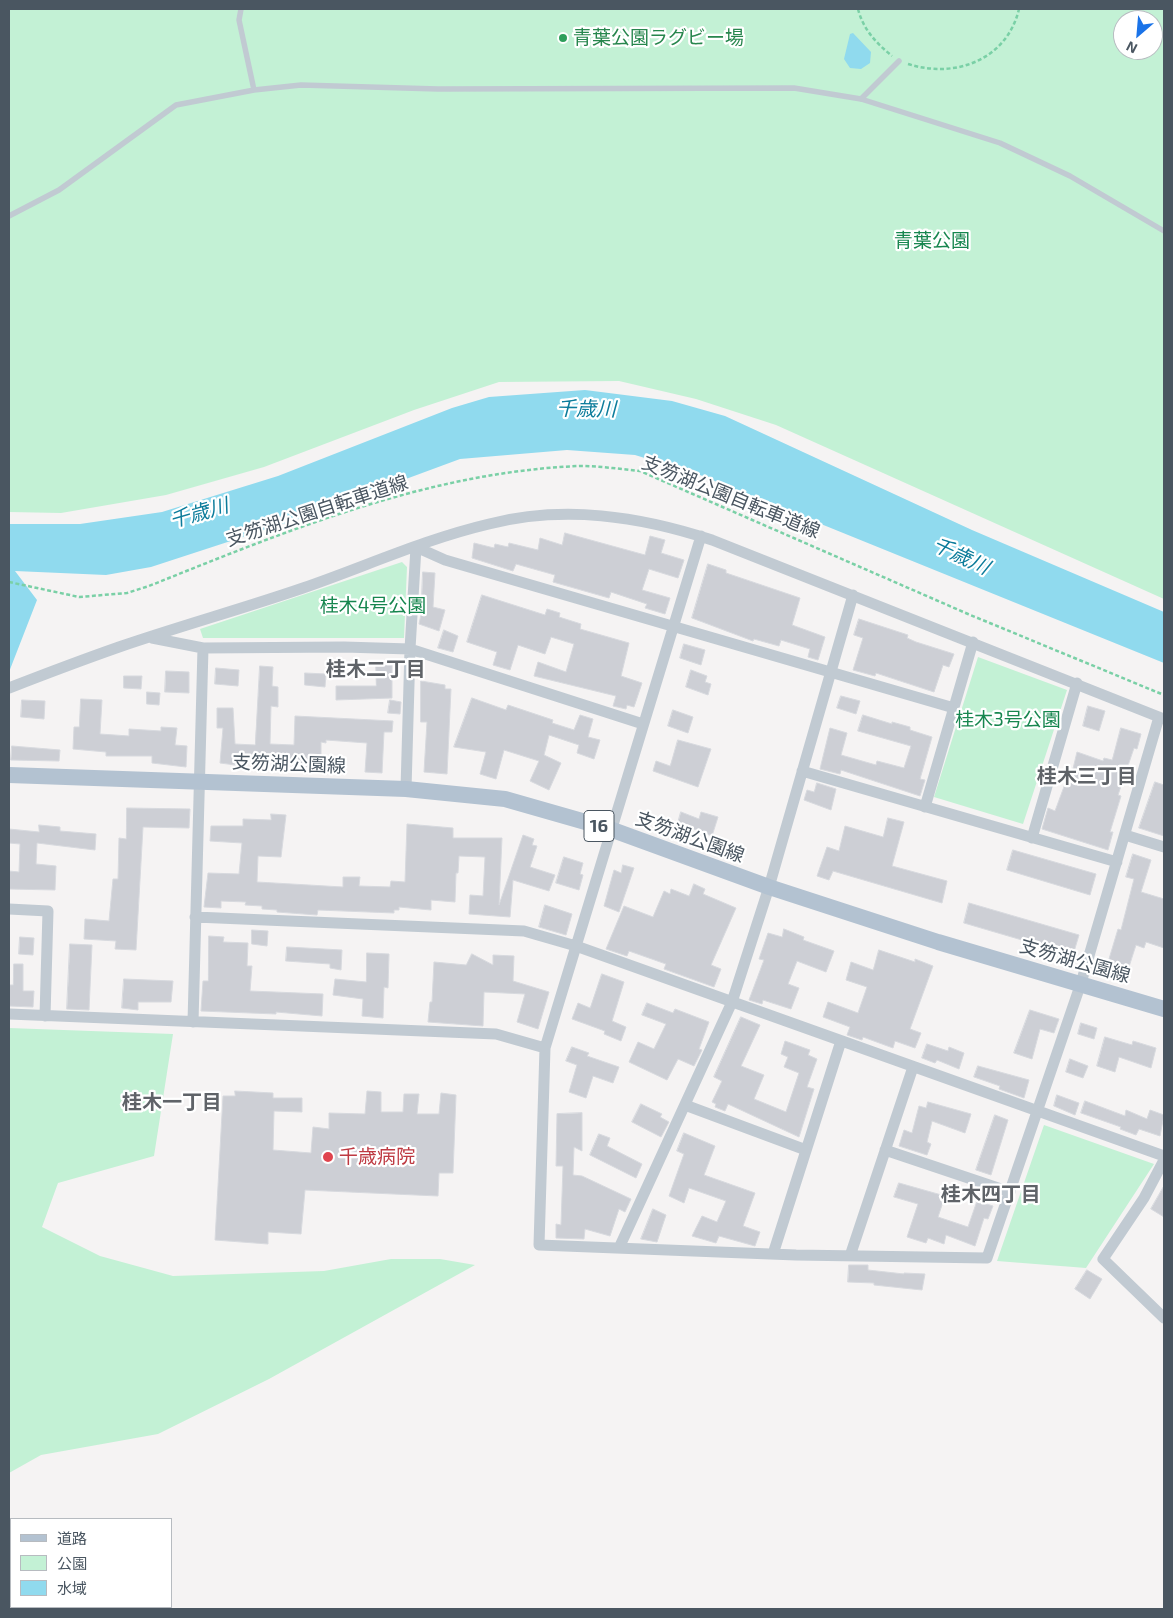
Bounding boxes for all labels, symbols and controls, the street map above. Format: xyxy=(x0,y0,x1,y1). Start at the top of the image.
north arrow xyxy=(1113,10,1163,60)
place label: 青葉公園ラグビー場 xyxy=(573,27,744,49)
marker: 青葉公園ラグビー場 xyxy=(557,32,569,44)
text: N xyxy=(1123,38,1140,58)
park label: 青葉公園 xyxy=(894,230,970,252)
water label: 千歳川 xyxy=(556,396,616,422)
street label: 支笏湖公園自転車道線 xyxy=(639,451,823,543)
street label: 支笏湖公園自転車道線 xyxy=(223,471,411,551)
water label: 千歳川 xyxy=(167,493,231,533)
water label: 千歳川 xyxy=(929,532,993,580)
park label: 桂木4号公園 xyxy=(320,595,426,617)
district label: 桂木二丁目 xyxy=(326,657,426,681)
park label: 桂木3号公園 xyxy=(955,709,1061,731)
street label: 支笏湖公園線 xyxy=(232,751,346,777)
district label: 桂木三丁目 xyxy=(1037,764,1137,788)
street label: 支笏湖公園線 xyxy=(633,807,747,867)
road number: 16 xyxy=(584,810,614,841)
street label: 支笏湖公園線 xyxy=(1017,934,1133,988)
district label: 桂木一丁目 xyxy=(122,1090,222,1114)
place label: 千歳病院 xyxy=(339,1146,415,1168)
marker: 千歳病院 xyxy=(321,1150,335,1164)
district label: 桂木四丁目 xyxy=(941,1182,1041,1206)
legend xyxy=(10,1518,172,1608)
text: 道路 xyxy=(57,1529,87,1547)
text: 公園 xyxy=(57,1554,87,1572)
text: 水域 xyxy=(57,1579,87,1597)

